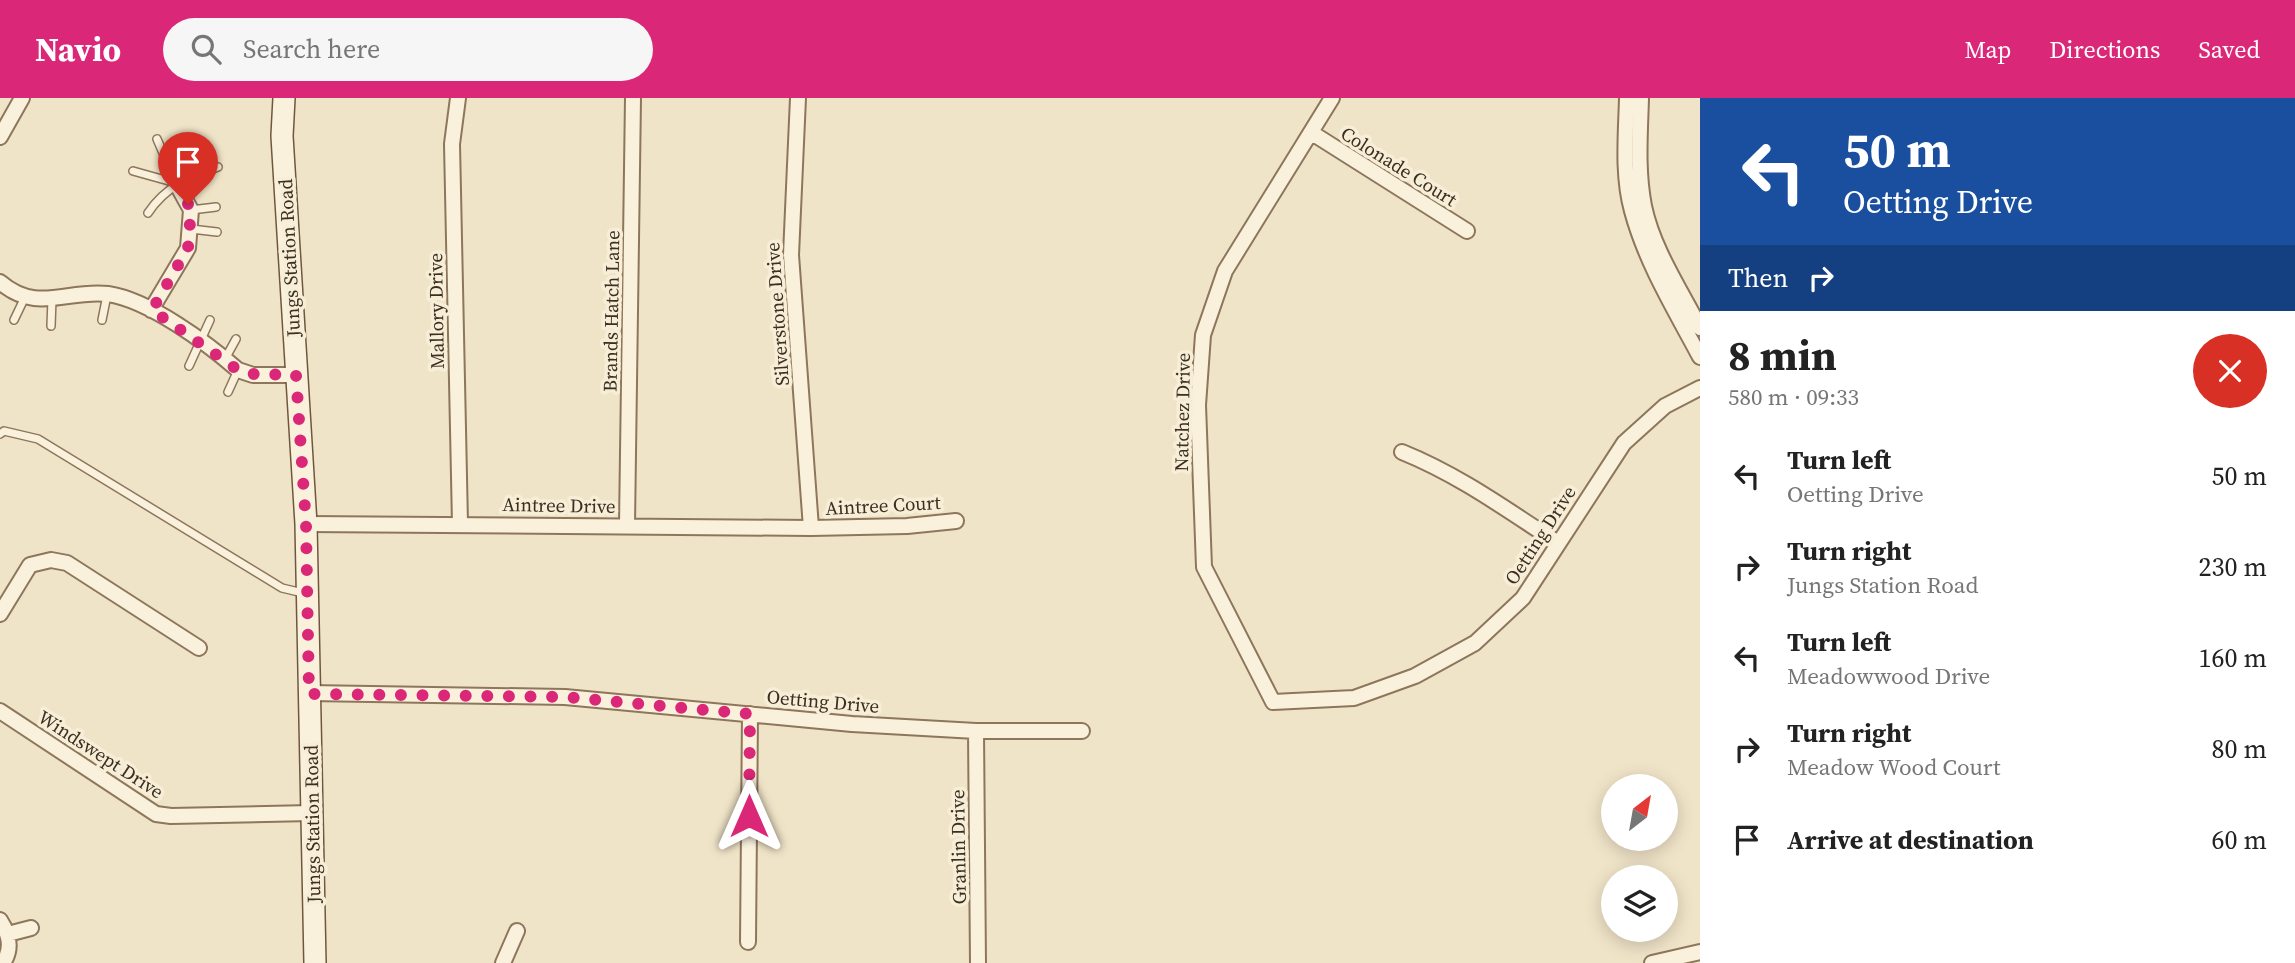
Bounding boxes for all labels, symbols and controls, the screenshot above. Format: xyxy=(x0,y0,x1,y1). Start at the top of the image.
search box xyxy=(163,18,653,81)
text: Navio xyxy=(35,27,121,72)
icon: search xyxy=(187,30,225,68)
text: Search here xyxy=(243,31,380,67)
text: Map xyxy=(1964,33,2011,66)
text: Directions xyxy=(2049,33,2160,66)
text: Saved xyxy=(2198,33,2260,66)
text: 50 m xyxy=(1843,116,1951,183)
street label: Colonade Court xyxy=(1336,120,1463,213)
icon: left xyxy=(1728,126,1819,217)
pin xyxy=(158,132,218,204)
icon: arrive xyxy=(169,143,207,181)
street label: Jungs Station Road xyxy=(272,178,306,339)
text: Oetting Drive xyxy=(1843,180,2033,224)
street label: Brands Hatch Lane xyxy=(597,230,625,392)
street label: Silverstone Drive xyxy=(759,241,795,387)
street label: Mallory Drive xyxy=(422,253,450,369)
icon: right xyxy=(1802,259,1840,297)
text: Then xyxy=(1728,260,1788,296)
text: 8 min xyxy=(1728,326,1837,384)
button: close xyxy=(2193,334,2267,408)
street label: Natchez Drive xyxy=(1168,352,1196,472)
text: 580 m · 09:33 xyxy=(1728,381,1859,413)
text: Turn left xyxy=(1787,442,1891,478)
icon: left xyxy=(1728,457,1766,495)
text: 50 m xyxy=(2212,458,2267,494)
text: Oetting Drive xyxy=(1787,478,1924,510)
street label: Oetting Drive xyxy=(1498,481,1582,589)
street label: Aintree Court xyxy=(825,489,942,521)
street label: Aintree Drive xyxy=(502,491,616,519)
text: Turn right xyxy=(1787,533,1911,569)
icon: right xyxy=(1728,548,1766,586)
text: 230 m xyxy=(2199,549,2267,585)
text: Jungs Station Road xyxy=(1787,569,1979,601)
text: Turn left xyxy=(1787,624,1891,660)
icon: left xyxy=(1728,639,1766,677)
text: 160 m xyxy=(2199,640,2267,676)
text: Meadowwood Drive xyxy=(1787,660,1990,692)
street label: Oetting Drive xyxy=(766,683,880,719)
street label: Windswept Drive xyxy=(33,704,169,804)
text: Turn right xyxy=(1787,715,1911,751)
icon: right xyxy=(1728,730,1766,768)
text: 80 m xyxy=(2212,731,2267,767)
street label: Jungs Station Road xyxy=(298,744,326,904)
text: Meadow Wood Court xyxy=(1787,751,2001,783)
north arrow xyxy=(1601,774,1678,850)
map controls xyxy=(1601,774,1678,942)
position arrow xyxy=(712,779,786,853)
street label: Granlin Drive xyxy=(944,789,972,905)
icon: arrive xyxy=(1728,821,1766,859)
text: Arrive at destination xyxy=(1787,822,2034,858)
text: 60 m xyxy=(2212,822,2267,858)
button: layers xyxy=(1601,865,1678,942)

